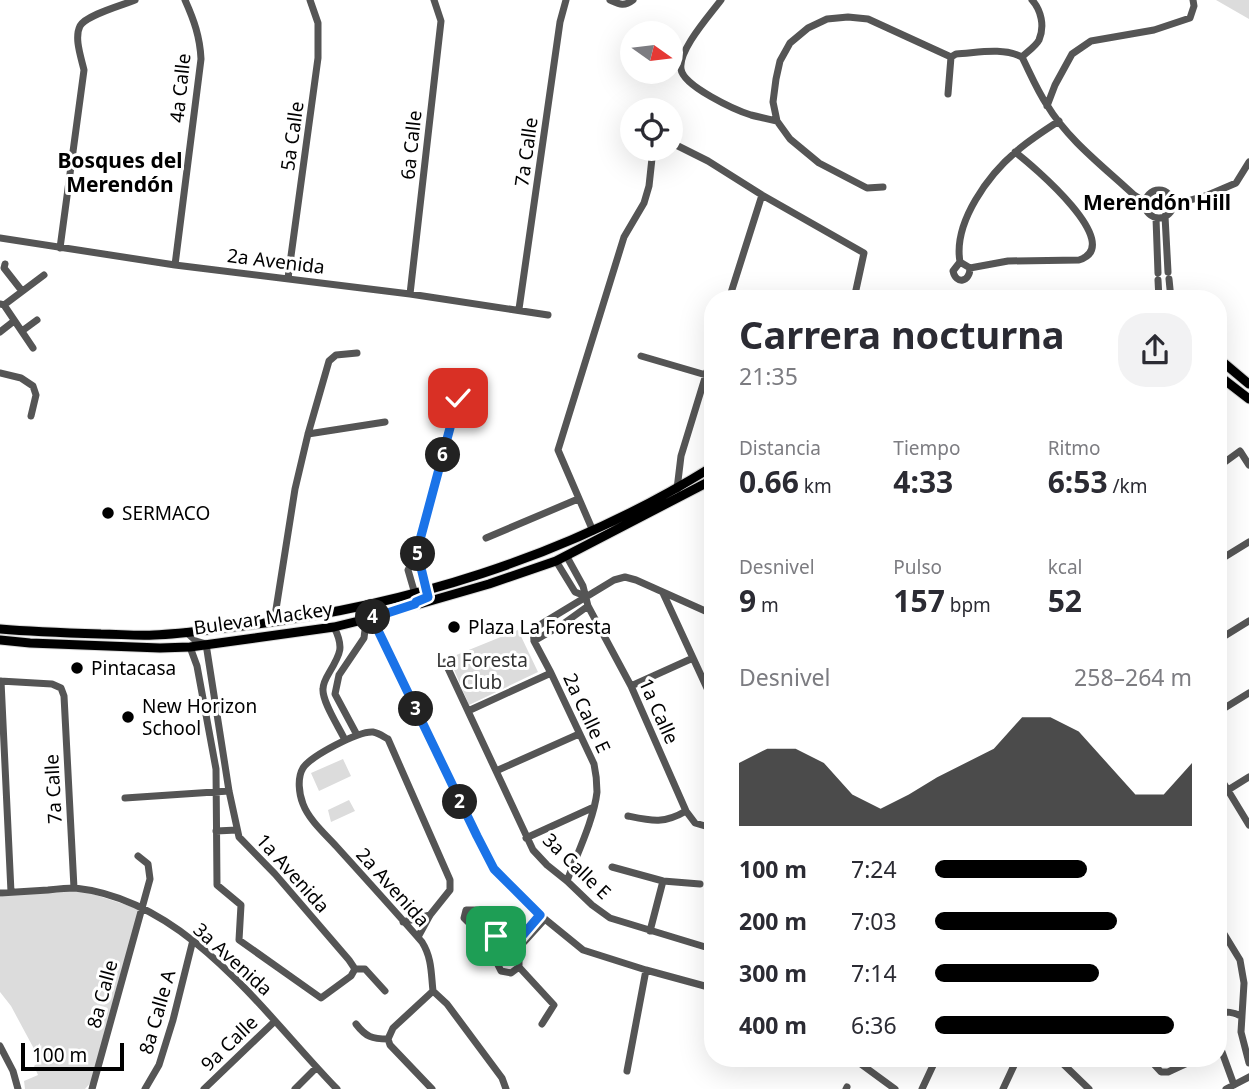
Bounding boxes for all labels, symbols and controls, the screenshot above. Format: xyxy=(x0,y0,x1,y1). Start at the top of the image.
north arrow xyxy=(620,21,682,84)
map controls xyxy=(620,21,683,161)
street label: 4a Calle xyxy=(163,52,197,124)
button: locate xyxy=(620,98,683,161)
street label: 5a Calle xyxy=(274,100,310,172)
street label: 6a Calle xyxy=(394,109,428,181)
street label: 7a Calle xyxy=(508,116,544,188)
district label: Bosques del Merendón xyxy=(57,146,183,198)
district label: Merendón Hill xyxy=(1083,188,1231,216)
street label: 2a Avenida xyxy=(226,242,326,280)
text: Carrera nocturna xyxy=(739,308,1065,360)
button: share xyxy=(1118,313,1192,387)
text: 21:35 xyxy=(739,360,798,392)
pin xyxy=(428,368,488,428)
icon: check xyxy=(439,379,477,417)
text: Distancia xyxy=(739,435,821,461)
text: Tiempo xyxy=(893,435,960,461)
text: Ritmo xyxy=(1048,435,1101,461)
pin: 6 xyxy=(426,438,460,472)
text: 6 xyxy=(437,441,448,467)
text: 0.66 xyxy=(739,461,799,502)
text: 4:33 xyxy=(893,461,953,502)
text: 6:53 xyxy=(1048,461,1108,502)
text: km xyxy=(799,473,832,499)
text: /km xyxy=(1108,473,1148,499)
place label: SERMACO xyxy=(122,500,210,526)
marker: SERMACO xyxy=(100,505,116,521)
pin: 5 xyxy=(400,536,436,572)
text: 5 xyxy=(412,540,423,566)
text: Desnivel xyxy=(739,554,815,580)
text: Pulso xyxy=(893,554,942,580)
text: kcal xyxy=(1048,554,1082,580)
text: 9 xyxy=(739,580,756,621)
text: 157 xyxy=(893,580,945,621)
text: 52 xyxy=(1048,580,1082,621)
text: m xyxy=(756,592,779,618)
text: bpm xyxy=(945,592,991,618)
street label: Bulevar Mackey xyxy=(192,595,334,641)
pin: 4 xyxy=(356,600,390,634)
text: 4 xyxy=(367,603,378,629)
place label: Plaza La Foresta xyxy=(468,614,611,640)
marker: Plaza La Foresta xyxy=(446,619,462,635)
park label: La Foresta Club xyxy=(436,647,528,695)
place label: Pintacasa xyxy=(91,655,176,681)
marker: Pintacasa xyxy=(69,660,85,676)
text: Desnivel xyxy=(739,661,831,693)
text: 258–264 m xyxy=(1074,661,1192,693)
street label: 2a Calle E xyxy=(557,669,617,757)
street label: 1a Calle xyxy=(633,674,685,748)
pin: 3 xyxy=(398,692,434,726)
place label: New Horizon School xyxy=(142,693,257,741)
text: 3 xyxy=(410,695,421,721)
marker: New Horizon School xyxy=(120,709,136,725)
street label: 7a Calle xyxy=(38,754,68,824)
pin: 2 xyxy=(442,784,477,820)
text: 2 xyxy=(454,788,465,814)
street label: 3a Calle E xyxy=(537,827,617,905)
street label: 1a Avenida xyxy=(251,828,335,918)
street label: 2a Avenida xyxy=(351,842,435,932)
text: 100 m xyxy=(739,853,807,885)
text: 7:24 xyxy=(851,853,897,885)
text: 200 m xyxy=(739,905,807,937)
text: 7:03 xyxy=(851,905,897,937)
pin xyxy=(466,906,526,966)
street label: 3a Avenida xyxy=(188,917,278,1001)
icon: arrive xyxy=(477,917,515,955)
street label: 8a Calle xyxy=(80,957,124,1031)
text: 300 m xyxy=(739,957,807,989)
text: 7:14 xyxy=(851,957,897,989)
street label: 8a Calle A xyxy=(133,966,182,1057)
street label: 9a Calle xyxy=(195,1009,263,1077)
text: 400 m xyxy=(739,1009,807,1041)
text: 6:36 xyxy=(851,1009,897,1041)
scale bar xyxy=(21,1040,124,1072)
text: 100 m xyxy=(32,1042,87,1068)

